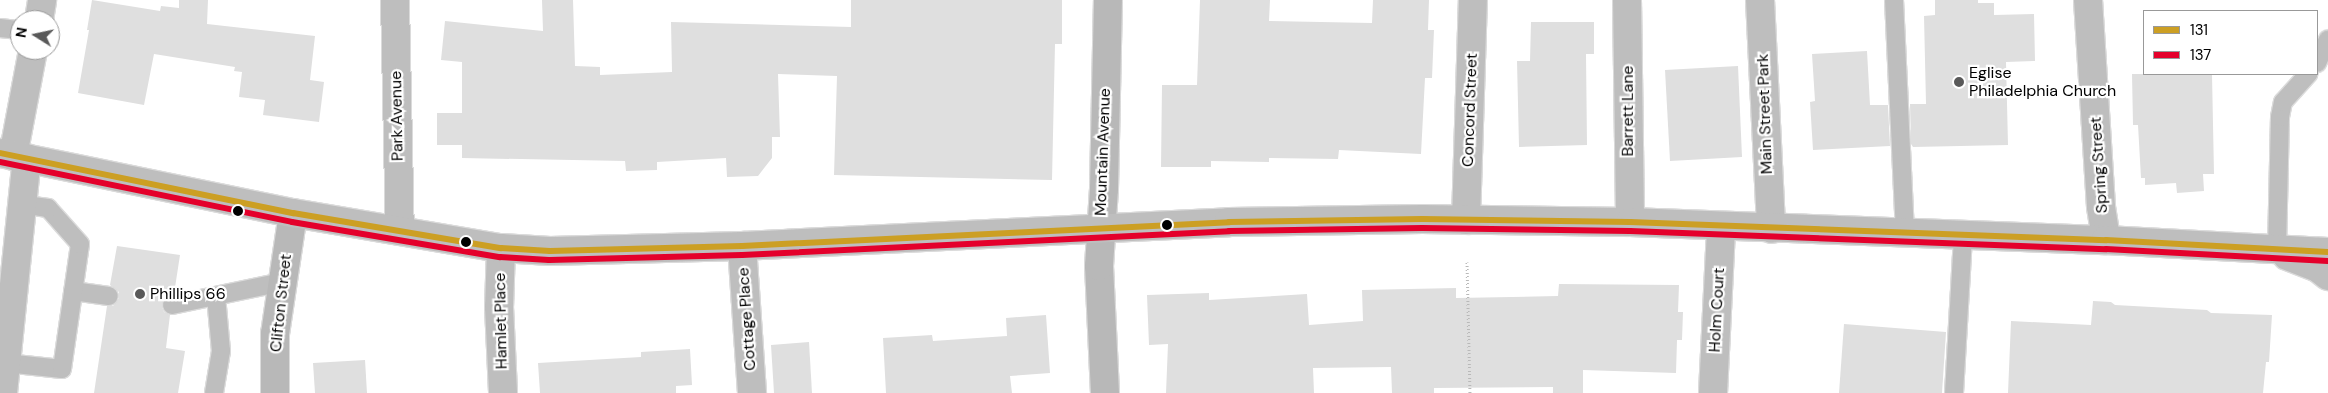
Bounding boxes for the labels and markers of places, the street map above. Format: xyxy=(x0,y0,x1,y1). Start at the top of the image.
place label: Eglise Philadelphia Church xyxy=(1969,63,2116,101)
marker: Eglise Philadelphia Church xyxy=(1953,76,1965,88)
unlabelled marker xyxy=(233,206,243,216)
unlabelled marker xyxy=(1162,220,1172,230)
unlabelled marker xyxy=(461,237,471,247)
place label: Phillips 66 xyxy=(150,284,226,304)
marker: Phillips 66 xyxy=(134,288,146,300)

